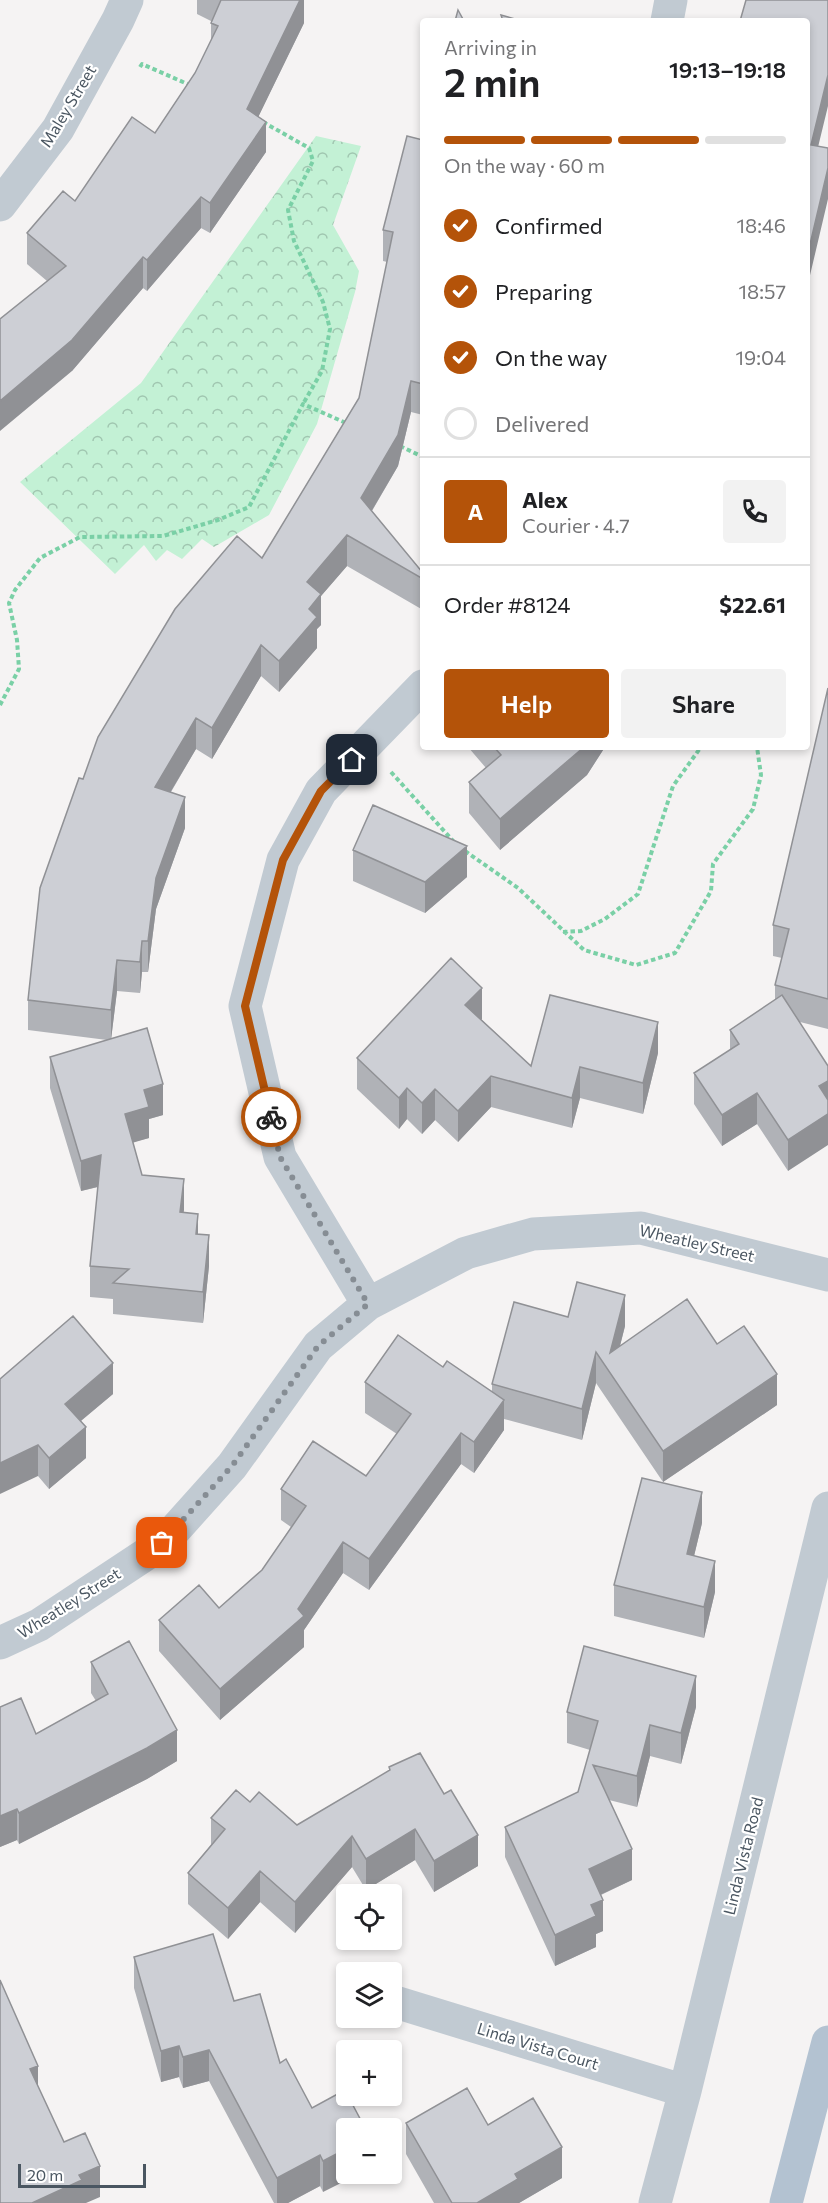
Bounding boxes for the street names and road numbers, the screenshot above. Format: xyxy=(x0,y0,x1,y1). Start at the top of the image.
street label: Maley Street xyxy=(36,61,100,150)
street label: Wheatley Street xyxy=(638,1220,757,1265)
street label: Wheatley Street xyxy=(14,1563,124,1642)
street label: Linda Vista Road xyxy=(719,1795,766,1917)
street label: Linda Vista Court xyxy=(475,2018,602,2073)

